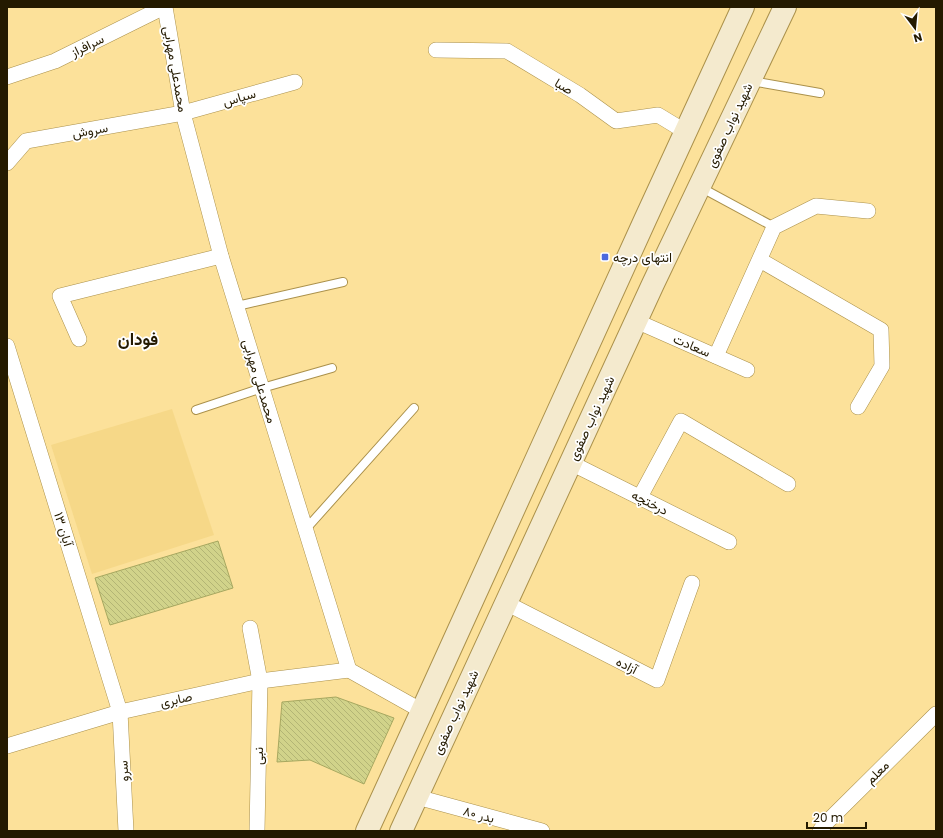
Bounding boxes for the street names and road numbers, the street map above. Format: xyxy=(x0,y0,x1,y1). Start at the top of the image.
street label: محمدعلی مهرابی xyxy=(159,25,192,114)
street label: سرافراز xyxy=(66,29,107,62)
street label: صبا xyxy=(551,73,577,99)
street label: شهید نواب صفوی xyxy=(702,80,757,171)
street label: سپاس xyxy=(220,84,258,111)
street label: سروش xyxy=(71,118,110,143)
street label: سعادت xyxy=(670,329,713,362)
street label: محمدعلی مهرابی xyxy=(238,337,281,426)
street label: شهید نواب صفوی xyxy=(564,373,619,464)
street label: درختچه xyxy=(628,485,671,520)
street label: ۱۳ آبان xyxy=(49,510,78,550)
street label: آزاده xyxy=(613,652,642,679)
street label: شهید نواب صفوی xyxy=(428,667,483,758)
street label: صابری xyxy=(158,687,194,712)
street label: نبی xyxy=(249,747,268,765)
street label: معلم xyxy=(861,756,894,789)
street label: سرو xyxy=(113,760,134,782)
street label: بدر ۸۰ xyxy=(461,801,497,828)

